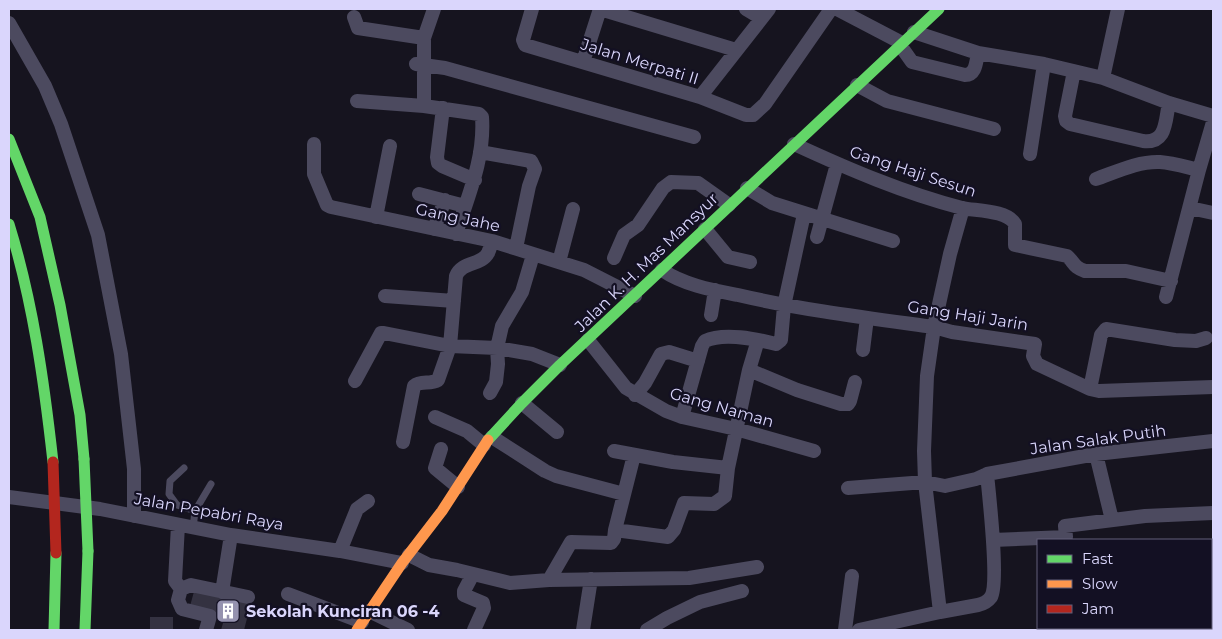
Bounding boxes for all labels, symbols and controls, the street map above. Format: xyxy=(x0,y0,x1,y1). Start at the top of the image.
street label: Jalan Merpati II xyxy=(578,34,701,88)
street label: Gang Haji Sesun xyxy=(847,142,979,201)
street label: Jalan K. H. Mas Mansyur xyxy=(570,189,722,336)
street label: Gang Jahe xyxy=(414,199,502,236)
street label: Gang Haji Jarin xyxy=(906,297,1030,334)
street label: Gang Naman xyxy=(668,384,776,431)
street label: Jalan Salak Putih xyxy=(1028,421,1167,459)
street label: Jalan Pepabri Raya xyxy=(132,489,285,534)
legend xyxy=(1037,539,1212,629)
text: Fast xyxy=(1082,549,1113,568)
text: Slow xyxy=(1082,574,1118,593)
building icon: Sekolah Kunciran 06 -4 xyxy=(215,598,241,624)
text: Jam xyxy=(1081,599,1114,618)
place label: Sekolah Kunciran 06 -4 xyxy=(246,602,440,621)

